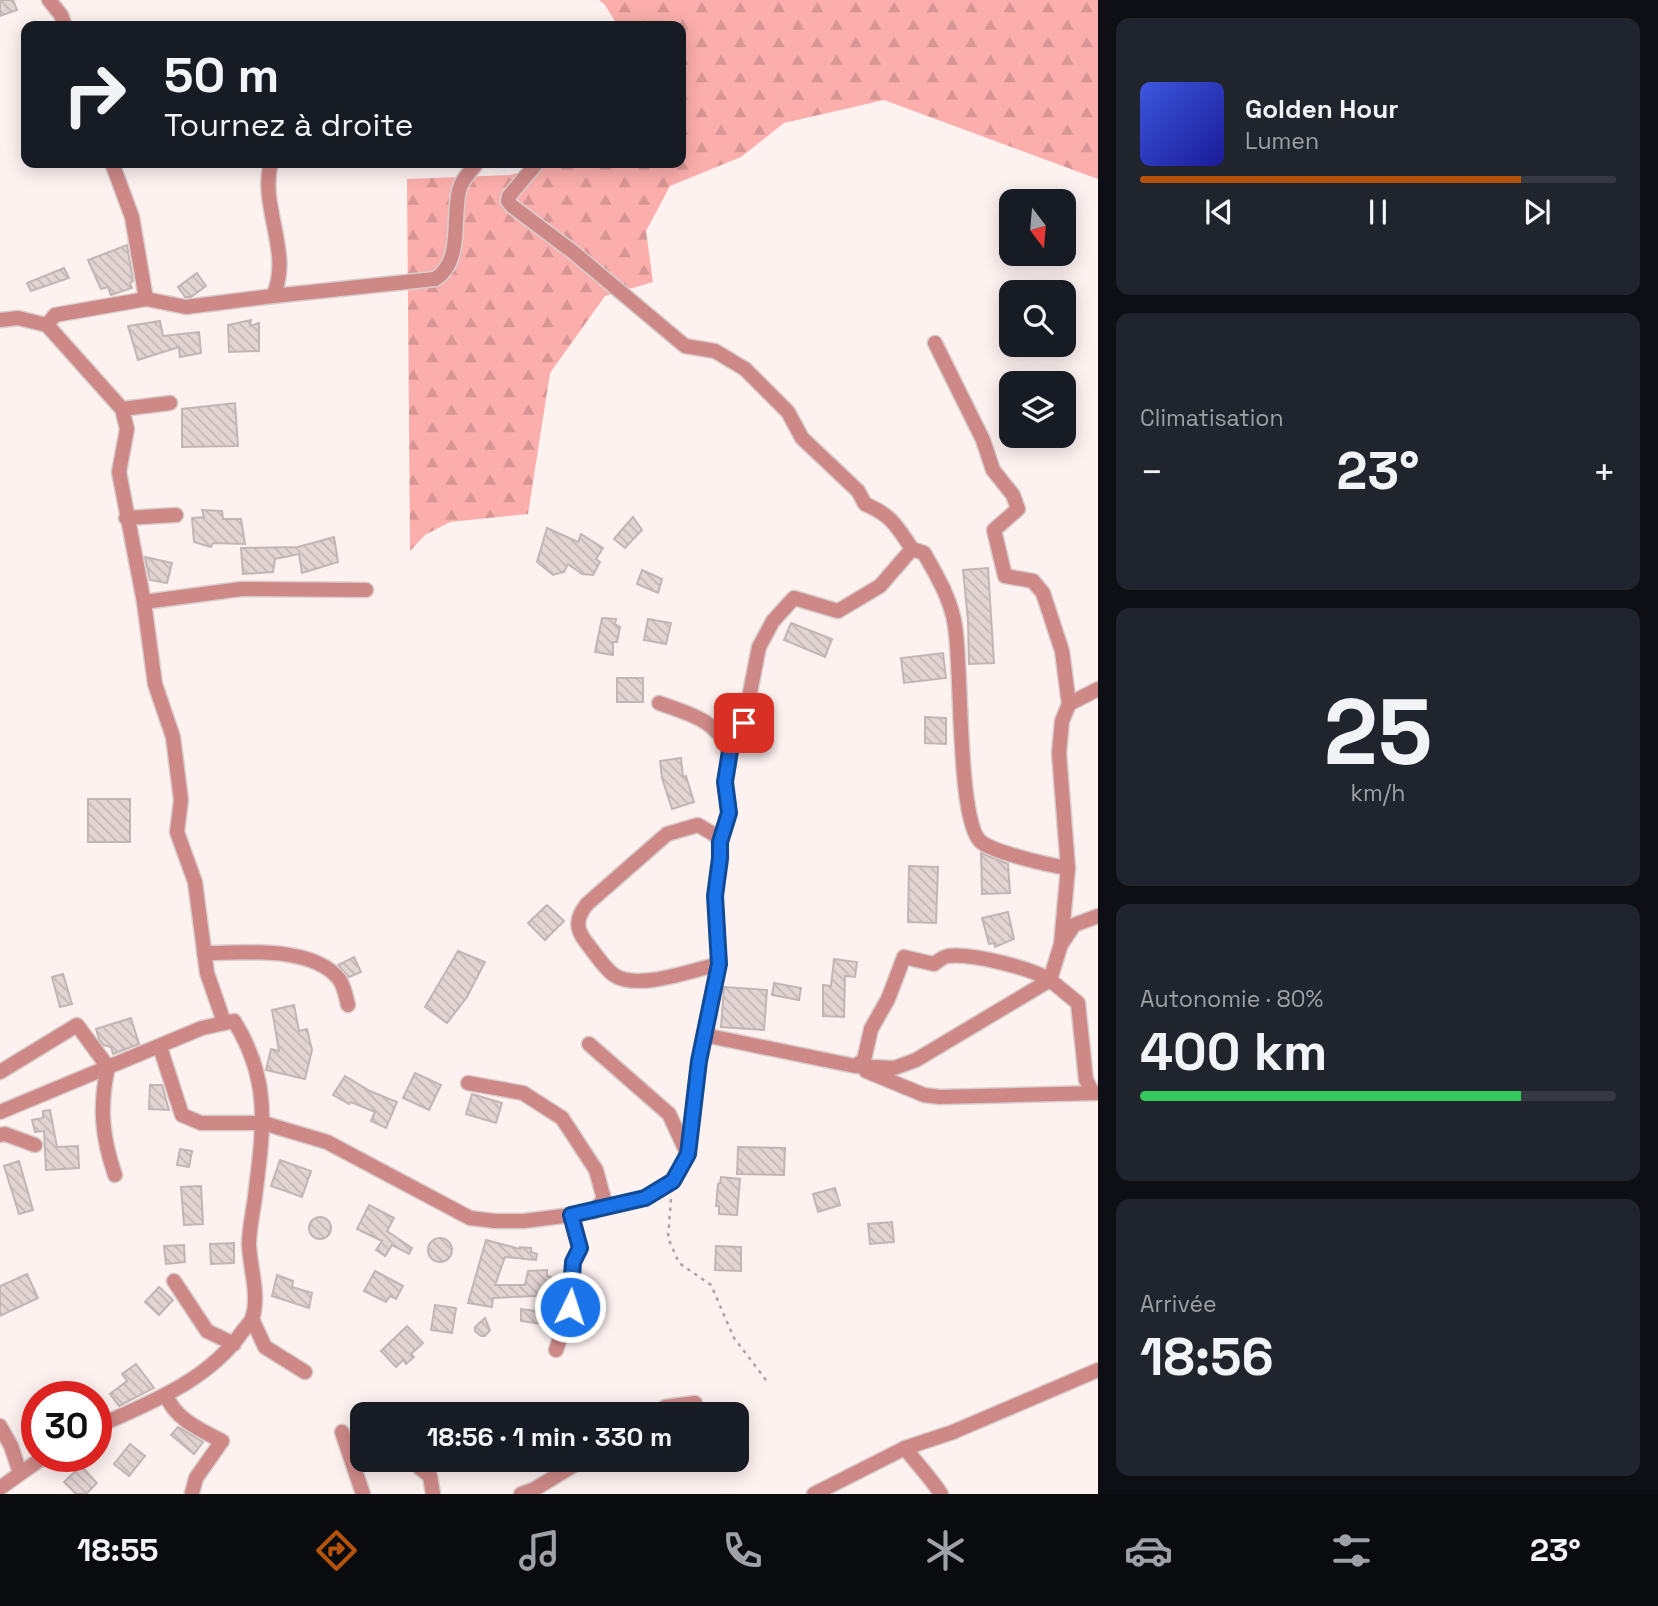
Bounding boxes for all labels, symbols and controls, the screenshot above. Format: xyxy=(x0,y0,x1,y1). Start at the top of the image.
text: 50 m xyxy=(164,44,279,106)
icon: right xyxy=(49,49,140,140)
text: Golden Hour xyxy=(1245,92,1399,126)
text: Tournez à droite xyxy=(164,105,413,145)
text: Lumen xyxy=(1245,126,1319,156)
north arrow xyxy=(999,189,1076,266)
map controls xyxy=(999,189,1076,448)
icon: previous xyxy=(1200,193,1238,231)
icon: pause xyxy=(1359,193,1397,231)
icon: next xyxy=(1518,193,1556,231)
button: search xyxy=(999,280,1076,357)
button: layers xyxy=(999,371,1076,448)
text: Climatisation xyxy=(1140,403,1284,433)
text: 23° xyxy=(1337,438,1420,504)
text: − xyxy=(1140,448,1164,496)
text: + xyxy=(1592,448,1616,496)
text: 25 xyxy=(1324,674,1432,791)
pin xyxy=(714,693,774,753)
icon: arrive xyxy=(725,704,763,742)
text: km/h xyxy=(1351,778,1405,808)
text: Autonomie · 80% xyxy=(1140,984,1323,1014)
text: 400 km xyxy=(1140,1019,1327,1085)
position arrow xyxy=(533,1270,607,1344)
text: Arrivée xyxy=(1140,1289,1217,1319)
text: 18:56 xyxy=(1140,1324,1274,1390)
speed limit sign: 30 xyxy=(21,1381,112,1472)
text: 18:56 · 1 min · 330 m xyxy=(427,1420,672,1454)
icon: directions xyxy=(312,1526,361,1575)
icon: music xyxy=(515,1526,564,1575)
icon: phone xyxy=(718,1526,767,1575)
icon: climate xyxy=(921,1526,970,1575)
icon: car xyxy=(1124,1526,1173,1575)
icon: filters xyxy=(1327,1526,1376,1575)
text: 18:55 xyxy=(77,1530,159,1570)
text: 23° xyxy=(1530,1530,1581,1570)

